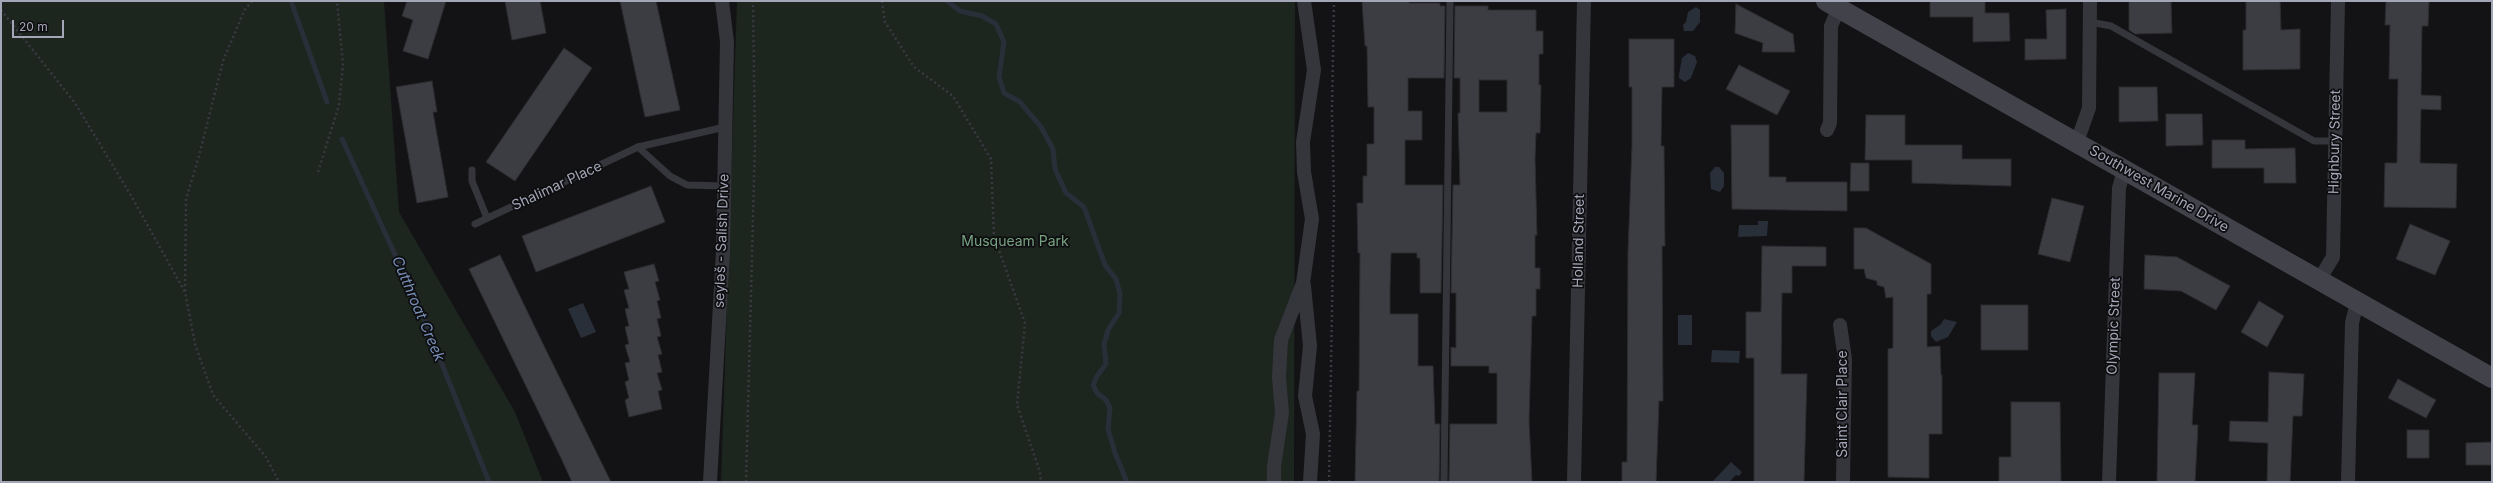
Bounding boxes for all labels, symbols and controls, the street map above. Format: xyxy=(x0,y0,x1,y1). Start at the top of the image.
scale bar xyxy=(14,12,66,38)
text: 20 m xyxy=(19,19,48,34)
street label: Highbury Street xyxy=(2326,90,2344,194)
street label: Southwest Marine Drive xyxy=(2086,142,2232,236)
street label: Shalimar Place xyxy=(509,158,605,214)
street label: seyləš - Salish Drive xyxy=(711,174,733,308)
street label: Holland Street xyxy=(1570,194,1588,288)
park label: Musqueam Park xyxy=(961,234,1069,250)
water label: Cutthroat Creek xyxy=(388,254,448,364)
street label: Olympic Street xyxy=(2104,277,2124,375)
street label: Saint Clair Place xyxy=(1835,350,1851,458)

